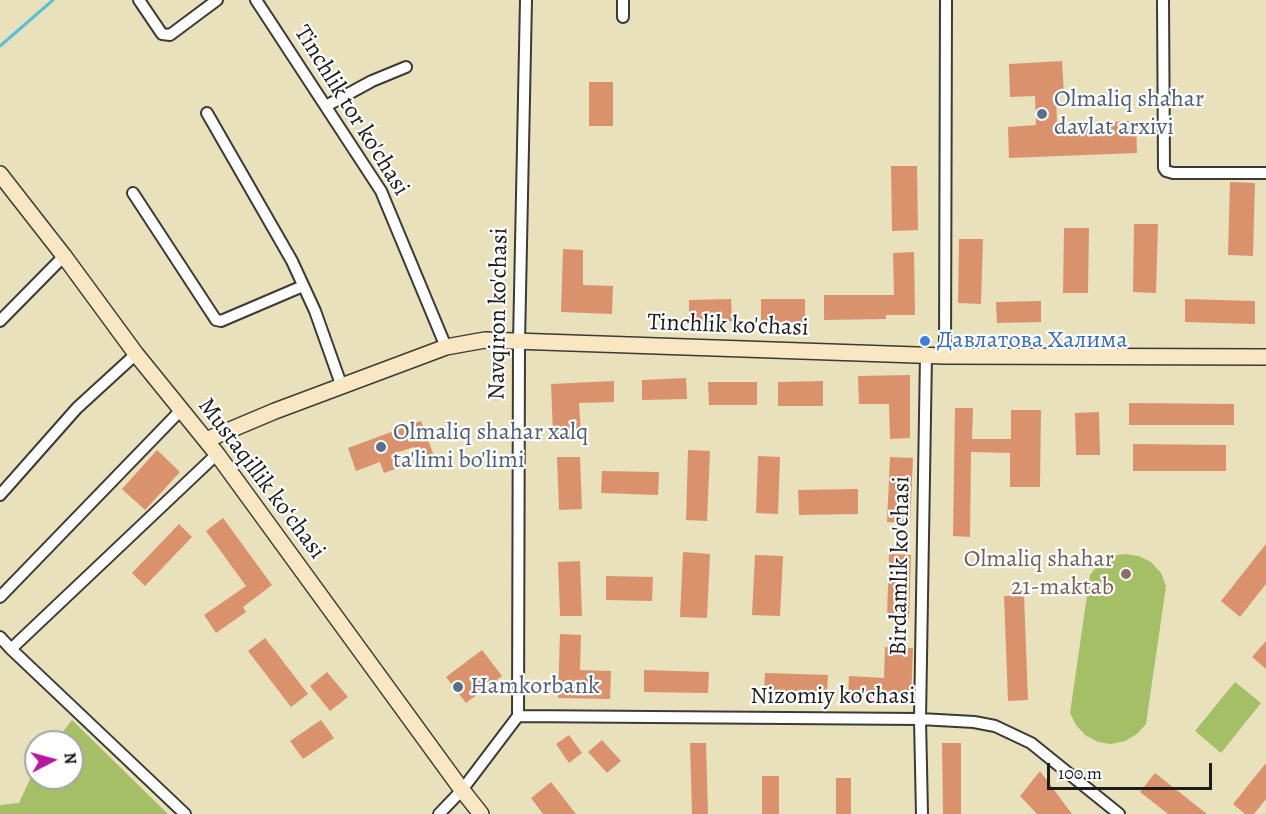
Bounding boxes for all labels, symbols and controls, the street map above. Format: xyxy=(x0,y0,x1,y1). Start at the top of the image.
street label: Tinchlik tor ko'chasi xyxy=(287,21,415,201)
place label: Olmaliq shahar davlat arxivi xyxy=(1054,86,1204,142)
marker: Olmaliq shahar davlat arxivi xyxy=(1035,107,1049,121)
street label: Navqiron ko'chasi xyxy=(483,227,515,401)
street label: Tinchlik ko'chasi xyxy=(647,309,809,343)
place label: Давлатова Халима xyxy=(937,327,1128,355)
marker: Давлатова Халима xyxy=(918,334,932,348)
street label: Mustaqillik koʻchasi xyxy=(191,393,331,565)
place label: Olmaliq shahar xalq ta'limi bo'limi xyxy=(393,419,588,475)
marker: Olmaliq shahar xalq ta'limi bo'limi xyxy=(374,440,388,454)
street label: Birdamlik ko'chasi xyxy=(885,476,917,656)
place label: Olmaliq shahar 21-maktab xyxy=(964,546,1114,602)
marker: Olmaliq shahar 21-maktab xyxy=(1119,567,1133,581)
place label: Hamkorbank xyxy=(470,673,600,701)
marker: Hamkorbank xyxy=(451,680,465,694)
street label: Nizomiy ko'chasi xyxy=(750,683,916,711)
north arrow xyxy=(24,730,84,790)
text: N xyxy=(58,751,81,765)
scale bar xyxy=(1050,751,1215,789)
text: 100 m xyxy=(1058,761,1102,785)

